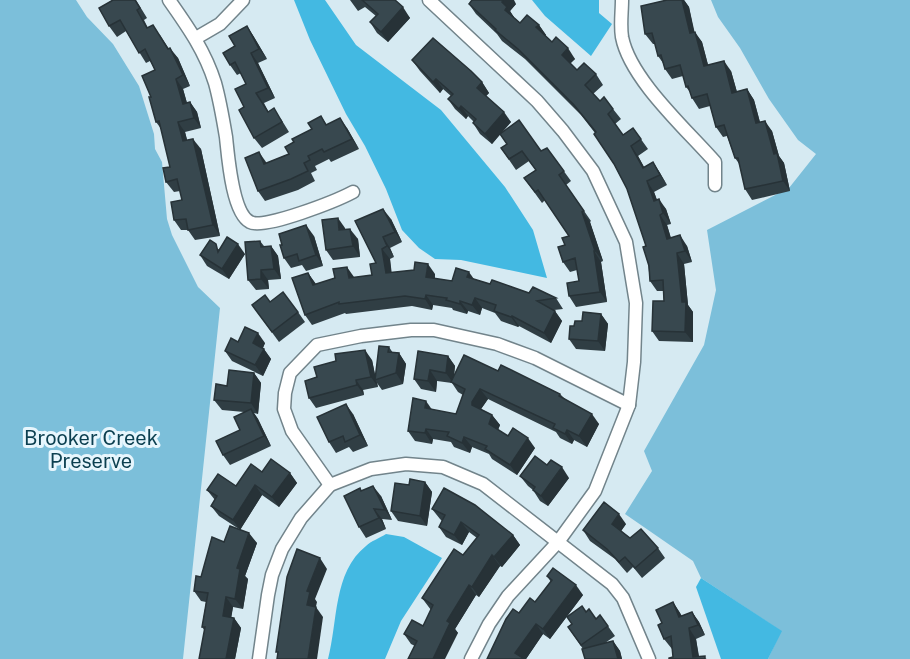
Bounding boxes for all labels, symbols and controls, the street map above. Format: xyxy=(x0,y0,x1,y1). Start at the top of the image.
park label: Brooker Creek Preserve xyxy=(24,426,158,473)

